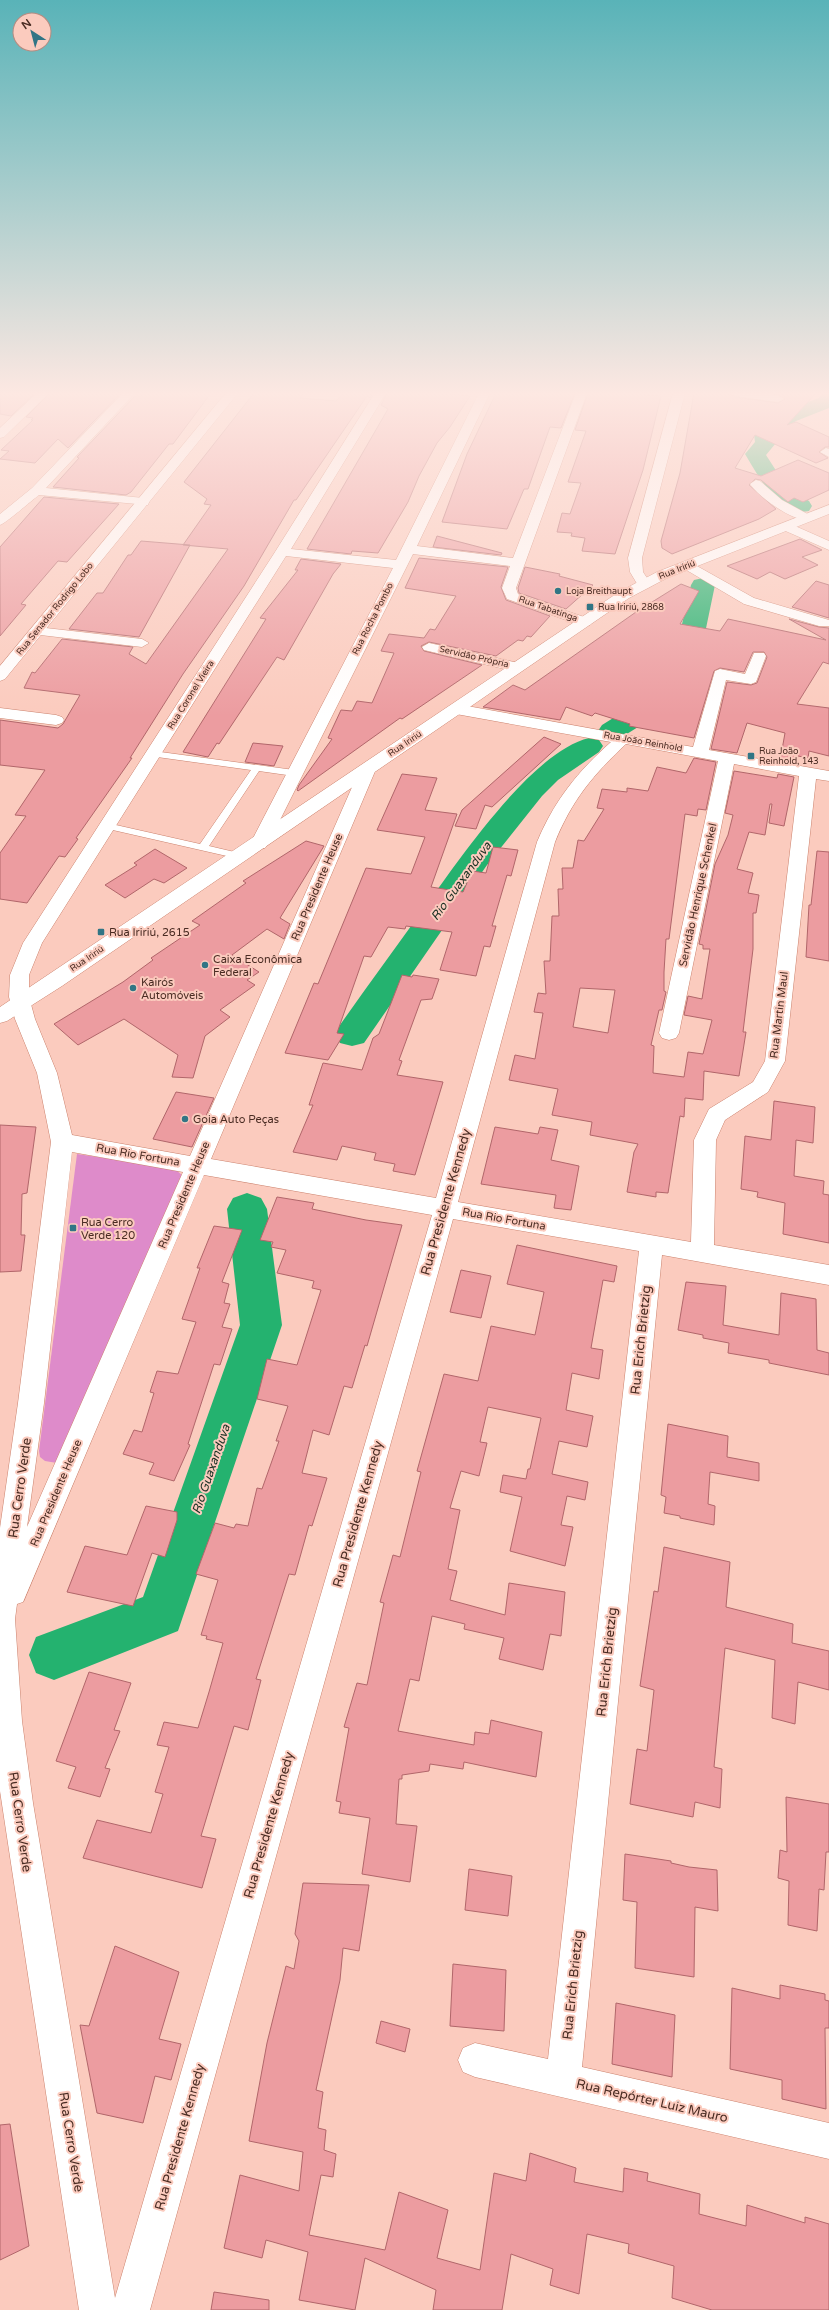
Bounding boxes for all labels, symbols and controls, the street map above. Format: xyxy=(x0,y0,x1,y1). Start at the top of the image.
north arrow xyxy=(12,12,52,52)
text: N xyxy=(19,16,34,32)
street label: Rua Iririú xyxy=(657,558,697,582)
street label: Rua Senador Rodrigo Lobo xyxy=(14,560,96,658)
street label: Rua Rocha Pombo xyxy=(350,581,396,657)
marker: Loja Breithaupt xyxy=(553,586,563,596)
place label: Loja Breithaupt xyxy=(566,586,632,597)
street label: Rua Tabatinga xyxy=(517,594,579,624)
marker: Rua Iririú, 2868 xyxy=(585,602,595,612)
place label: Rua Iririú, 2868 xyxy=(598,602,664,613)
street label: Servidão Própria xyxy=(438,644,510,670)
street label: Rua Coronel Vieira xyxy=(165,659,217,731)
street label: Rua Iririú xyxy=(386,729,424,759)
street label: Rua João Reinhold xyxy=(603,730,683,754)
place label: Rua João Reinhold, 143 xyxy=(759,746,819,767)
marker: Rua João Reinhold, 143 xyxy=(746,751,756,761)
street label: Servidão Henrique Schenkel xyxy=(676,822,720,968)
street label: Rua Presidente Heuse xyxy=(289,832,345,942)
water label: Rio Guaxanduva xyxy=(428,839,494,923)
place label: Rua Iririú, 2615 xyxy=(109,926,190,939)
marker: Rua Iririú, 2615 xyxy=(96,927,106,937)
street label: Rua Iririú xyxy=(68,944,106,974)
place label: Caixa Econômica Federal xyxy=(213,953,302,979)
marker: Caixa Econômica Federal xyxy=(200,960,210,970)
street label: Rua Martin Maul xyxy=(767,971,791,1059)
place label: Kairós Automóveis xyxy=(141,976,203,1002)
marker: Kairós Automóveis xyxy=(128,983,138,993)
place label: Goia Auto Peças xyxy=(193,1113,279,1126)
marker: Goia Auto Peças xyxy=(180,1114,190,1124)
street label: Rua Presidente Kennedy xyxy=(417,1127,475,1277)
street label: Rua Presidente Heuse xyxy=(156,1140,212,1250)
street label: Rua Rio Fortuna xyxy=(95,1141,181,1169)
street label: Rua Rio Fortuna xyxy=(461,1205,547,1233)
place label: Rua Cerro Verde 120 xyxy=(81,1216,135,1242)
marker: Rua Cerro Verde 120 xyxy=(68,1223,78,1233)
street label: Rua Erich Brietzig xyxy=(627,1285,655,1395)
water label: Rio Guaxanduva xyxy=(189,1422,233,1516)
street label: Rua Cerro Verde xyxy=(5,1437,35,1539)
street label: Rua Presidente Heuse xyxy=(28,1438,84,1548)
street label: Rua Presidente Kennedy xyxy=(329,1439,387,1589)
street label: Rua Erich Brietzig xyxy=(593,1607,621,1717)
street label: Rua Presidente Kennedy xyxy=(240,1750,298,1900)
street label: Rua Cerro Verde xyxy=(5,1771,35,1873)
street label: Rua Erich Brietzig xyxy=(559,1930,587,2040)
street label: Rua Presidente Kennedy xyxy=(151,2062,209,2212)
street label: Rua Repórter Luiz Mauro xyxy=(575,2076,729,2126)
street label: Rua Cerro Verde xyxy=(55,2091,87,2193)

